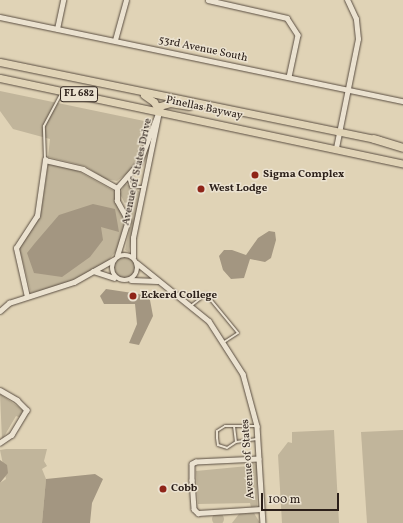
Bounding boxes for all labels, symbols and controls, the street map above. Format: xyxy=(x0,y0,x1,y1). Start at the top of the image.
street label: 53rd Avenue South xyxy=(157,34,249,66)
road number: FL 682 xyxy=(60,86,98,102)
street label: Pinellas Bayway xyxy=(164,94,244,124)
street label: Avenue of States Drive xyxy=(120,118,156,226)
place label: Sigma Complex xyxy=(263,168,344,182)
marker: Sigma Complex xyxy=(250,170,260,180)
place label: West Lodge xyxy=(209,182,267,196)
marker: West Lodge xyxy=(196,184,206,194)
place label: Eckerd College xyxy=(141,289,217,303)
marker: Eckerd College xyxy=(128,291,138,301)
street label: Avenue of States xyxy=(240,419,258,499)
place label: Cobb xyxy=(171,482,197,496)
marker: Cobb xyxy=(158,484,168,494)
scale bar xyxy=(263,485,341,511)
text: 100 m xyxy=(268,492,300,508)

